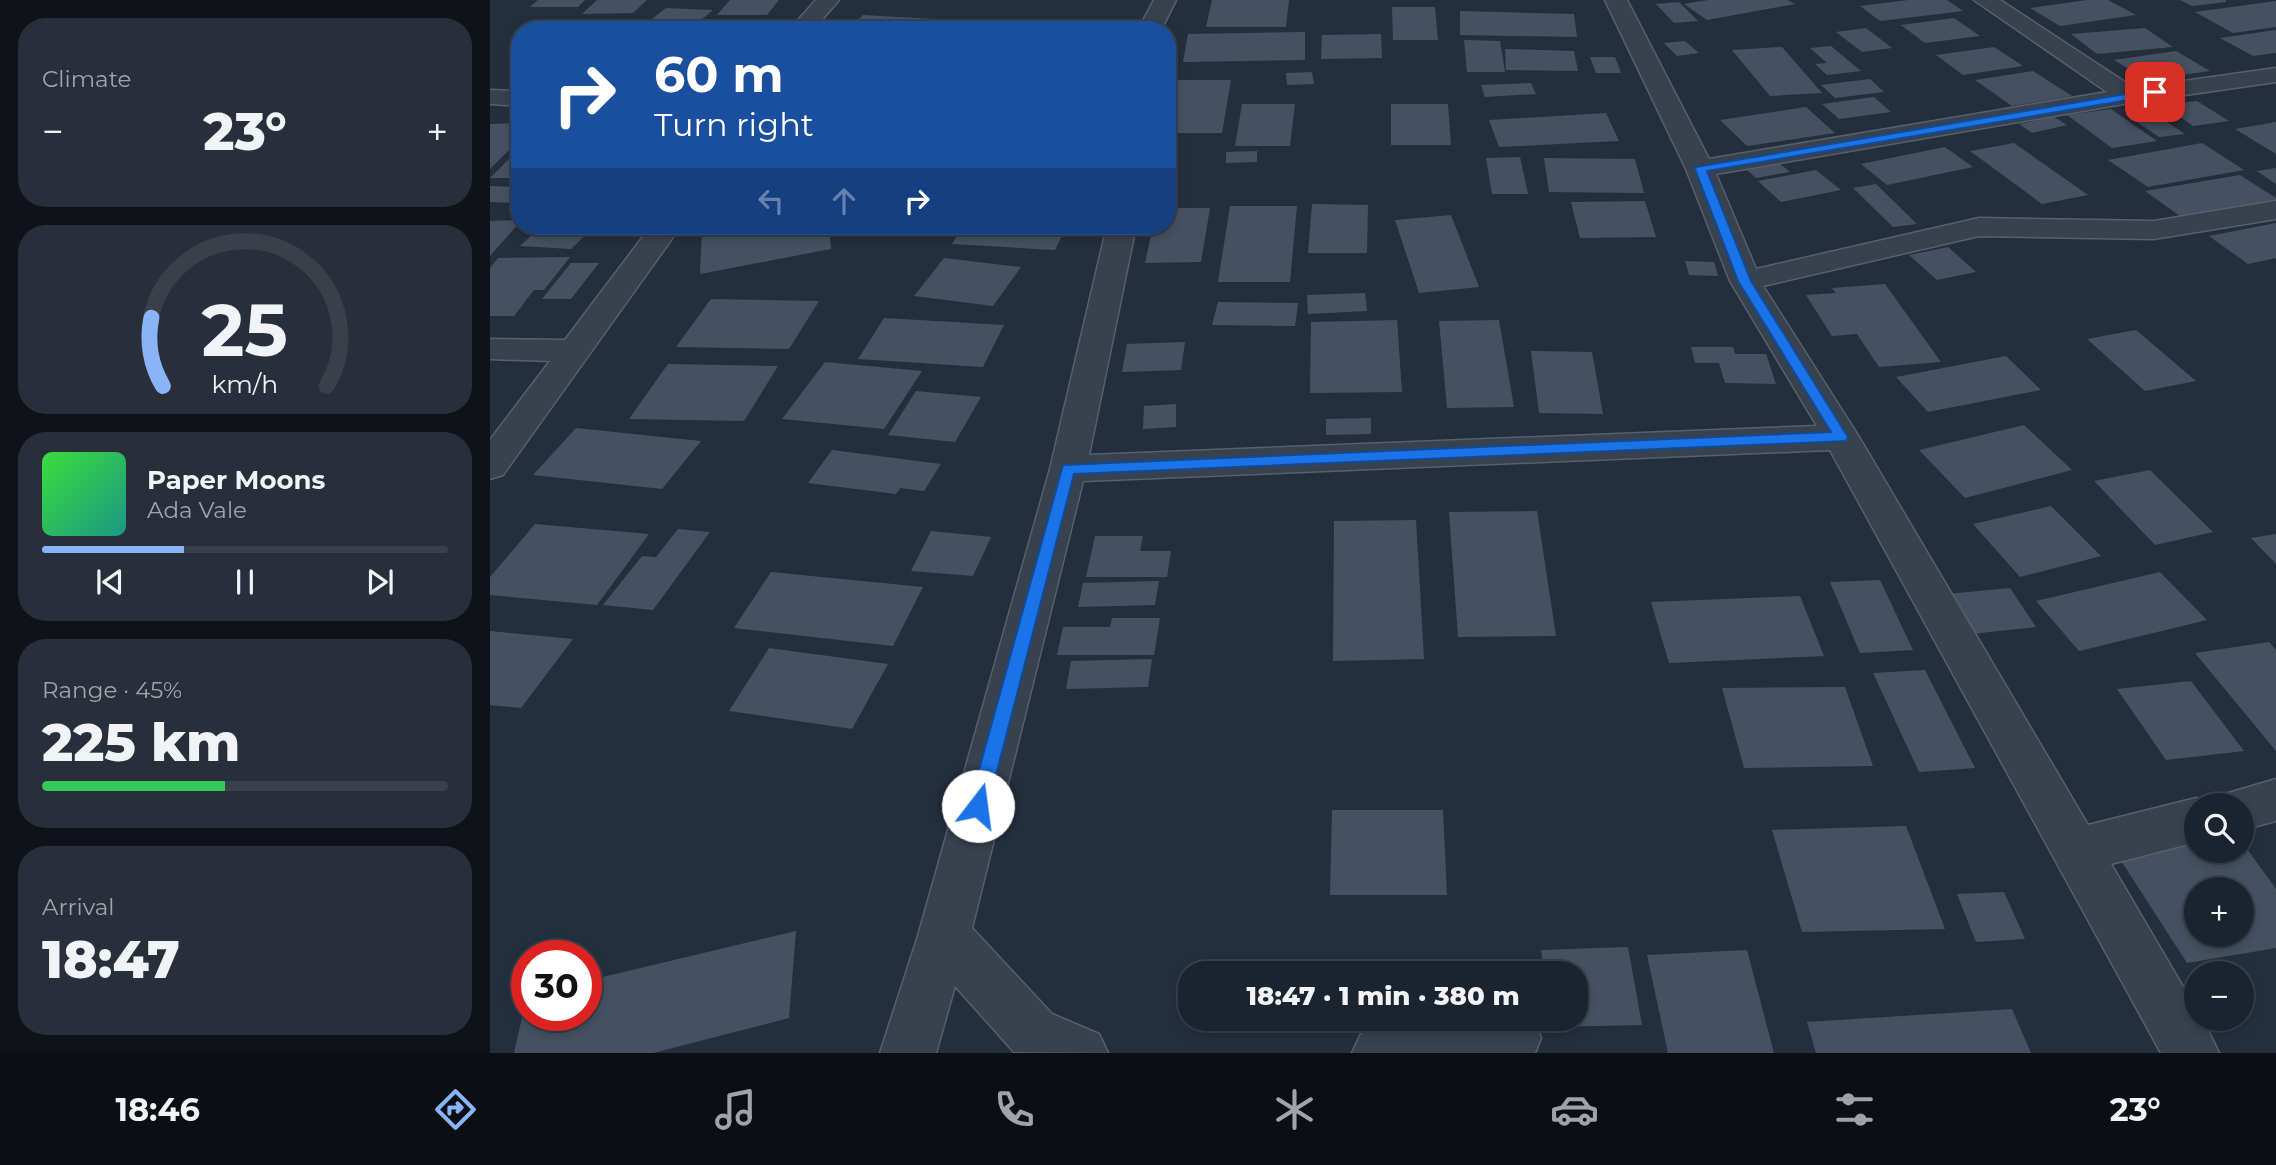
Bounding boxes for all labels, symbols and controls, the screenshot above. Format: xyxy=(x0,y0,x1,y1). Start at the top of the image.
text: 60 m xyxy=(654,45,784,104)
icon: right xyxy=(539,49,630,140)
pin xyxy=(2125,62,2185,122)
text: Climate xyxy=(42,65,131,93)
icon: arrive xyxy=(2136,73,2174,111)
text: 23° xyxy=(203,100,287,163)
text: Turn right xyxy=(654,105,814,144)
text: − xyxy=(42,108,64,155)
text: + xyxy=(426,108,448,155)
icon: left xyxy=(752,182,790,220)
icon: ahead xyxy=(825,182,863,220)
icon: right xyxy=(898,182,936,220)
text: 25 xyxy=(202,286,288,374)
text: km/h xyxy=(212,368,278,398)
text: Paper Moons xyxy=(147,464,325,496)
text: Ada Vale xyxy=(147,496,247,524)
icon: previous xyxy=(91,563,129,601)
icon: pause xyxy=(226,563,264,601)
icon: next xyxy=(361,563,399,601)
text: Range · 45% xyxy=(42,676,182,704)
text: 225 km xyxy=(42,711,240,774)
position arrow xyxy=(941,769,1015,843)
map controls xyxy=(2184,793,2254,1031)
button: search xyxy=(2184,793,2254,863)
button: + xyxy=(2184,877,2254,947)
text: Arrival xyxy=(42,893,115,921)
text: 18:47 xyxy=(42,928,180,991)
speed limit sign: 30 xyxy=(511,940,602,1031)
button: − xyxy=(2184,961,2254,1031)
text: 18:47 · 1 min · 380 m xyxy=(1246,980,1520,1012)
icon: directions xyxy=(431,1085,480,1134)
icon: music xyxy=(711,1085,760,1134)
icon: phone xyxy=(990,1085,1039,1134)
icon: climate xyxy=(1270,1085,1319,1134)
icon: car xyxy=(1550,1085,1599,1134)
icon: filters xyxy=(1830,1085,1879,1134)
text: 18:46 xyxy=(115,1090,200,1129)
text: 23° xyxy=(2110,1090,2161,1129)

